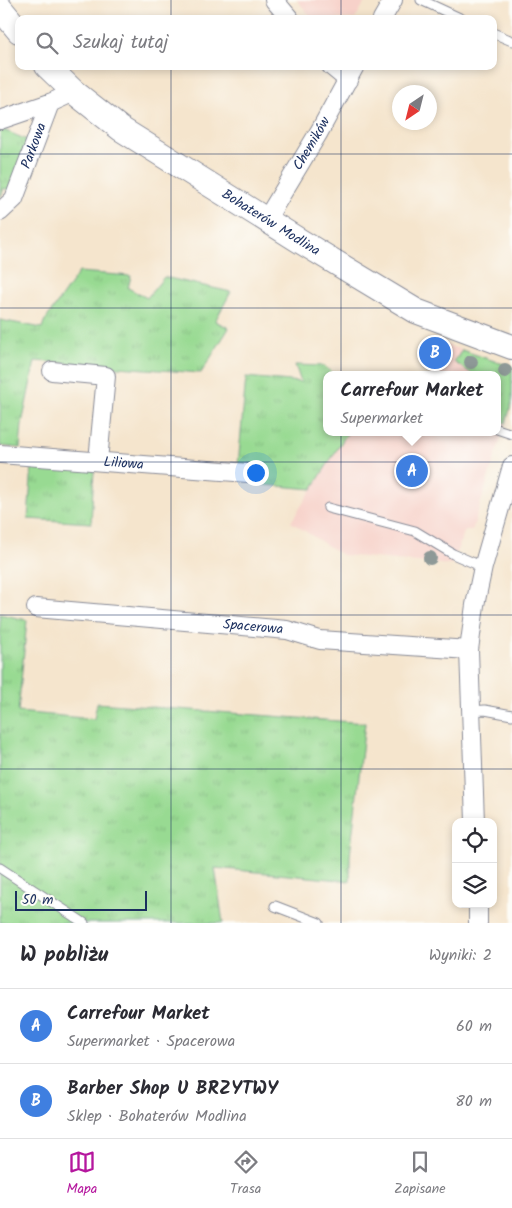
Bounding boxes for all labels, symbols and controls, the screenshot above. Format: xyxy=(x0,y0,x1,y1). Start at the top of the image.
search box xyxy=(15,15,497,70)
text: Szukaj tutaj xyxy=(73,28,168,58)
icon: search xyxy=(33,29,61,57)
north arrow xyxy=(392,85,437,130)
street label: Chemików xyxy=(287,112,336,175)
street label: Parkowa xyxy=(15,120,53,172)
street label: Bohaterów Modlina xyxy=(217,184,324,262)
pin: B xyxy=(419,334,451,372)
popup xyxy=(323,371,501,436)
text: Carrefour Market xyxy=(341,376,483,406)
text: Supermarket xyxy=(341,406,423,431)
street label: Liliowa xyxy=(103,451,144,476)
pin: A xyxy=(396,452,428,490)
your location xyxy=(243,460,269,486)
street label: Spacerowa xyxy=(222,613,284,641)
map controls xyxy=(452,818,497,908)
button: locate xyxy=(452,818,497,863)
button: layers xyxy=(452,863,497,908)
scale bar xyxy=(15,888,148,911)
text: 50 m xyxy=(22,889,53,911)
text: W pobliżu xyxy=(20,939,108,972)
text: Wyniki: 2 xyxy=(429,943,492,968)
text: Carrefour Market xyxy=(67,999,210,1029)
text: A xyxy=(31,1014,41,1039)
text: 60 m xyxy=(456,1014,492,1039)
text: Supermarket · Spacerowa xyxy=(67,1029,235,1054)
text: Barber Shop U BRZYTWY xyxy=(67,1074,278,1104)
text: B xyxy=(31,1089,41,1114)
text: 80 m xyxy=(455,1089,492,1114)
text: Sklep · Bohaterów Modlina xyxy=(67,1104,247,1129)
tab: Mapa xyxy=(66,1148,97,1200)
tab: Trasa xyxy=(230,1148,261,1200)
tab: Zapisane xyxy=(394,1148,446,1200)

